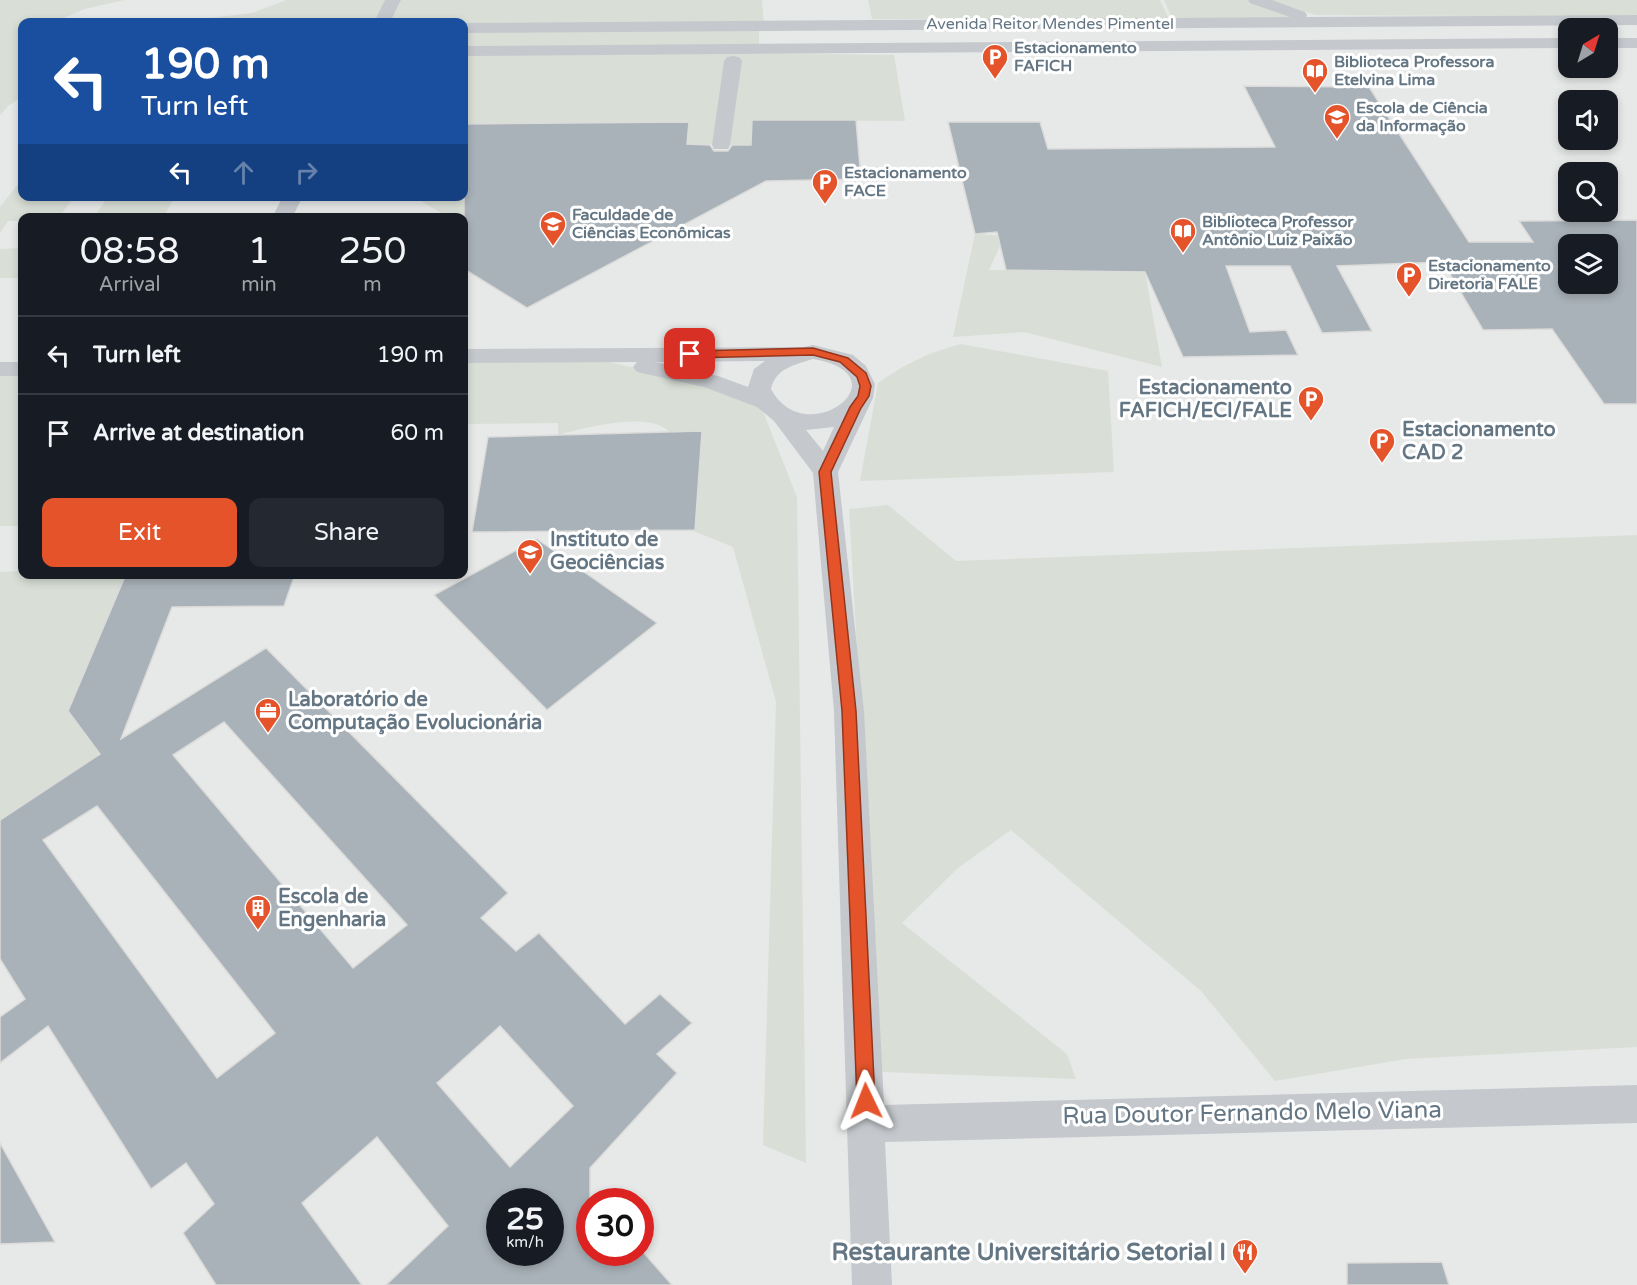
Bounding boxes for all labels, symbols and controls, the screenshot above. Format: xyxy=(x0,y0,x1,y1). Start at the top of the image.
street label: Avenida Reitor Mendes Pimentel xyxy=(926,14,1174,34)
north arrow xyxy=(1558,18,1618,78)
map controls xyxy=(1558,18,1618,294)
place label: Estacionamento FAFICH xyxy=(1014,38,1137,76)
text: 190 m xyxy=(141,39,270,90)
icon: left xyxy=(42,42,120,120)
parking icon: Estacionamento FAFICH xyxy=(980,42,1010,80)
place label: Biblioteca Professora Etelvina Lima xyxy=(1334,52,1494,90)
library icon: Biblioteca Professora Etelvina Lima xyxy=(1300,56,1330,94)
text: Turn left xyxy=(141,90,248,123)
button: sound xyxy=(1558,90,1618,150)
place label: Escola de Ciência da Informação xyxy=(1356,98,1488,136)
school or university icon: Escola de Ciência da Informação xyxy=(1322,102,1352,140)
icon: left xyxy=(164,156,197,189)
icon: ahead xyxy=(227,156,260,189)
icon: right xyxy=(290,156,323,189)
button: search xyxy=(1558,162,1618,222)
place label: Estacionamento FACE xyxy=(844,163,967,201)
parking icon: Estacionamento FACE xyxy=(810,167,840,205)
place label: Faculdade de Ciências Econômicas xyxy=(572,205,731,243)
school or university icon: Faculdade de Ciências Econômicas xyxy=(538,209,568,247)
place label: Biblioteca Professor Antônio Luiz Paixão xyxy=(1202,212,1354,250)
library icon: Biblioteca Professor Antônio Luiz Paixão xyxy=(1168,216,1198,254)
text: 08:58 xyxy=(80,230,180,273)
text: 1 xyxy=(248,230,270,273)
text: 250 xyxy=(338,230,406,273)
button: layers xyxy=(1558,234,1618,294)
place label: Estacionamento Diretoria FALE xyxy=(1428,256,1551,294)
parking icon: Estacionamento Diretoria FALE xyxy=(1394,260,1424,298)
text: Arrival xyxy=(99,273,161,297)
text: min xyxy=(241,273,277,297)
text: m xyxy=(363,273,382,297)
pin xyxy=(664,328,715,379)
icon: arrive xyxy=(673,337,706,370)
icon: left xyxy=(42,339,75,372)
text: Turn left xyxy=(93,342,181,368)
text: 190 m xyxy=(377,342,444,368)
place label: Estacionamento FAFICH/ECI/FALE xyxy=(1119,376,1292,423)
parking icon: Estacionamento FAFICH/ECI/FALE xyxy=(1296,384,1326,422)
icon: arrive xyxy=(42,417,75,450)
place label: Estacionamento CAD 2 xyxy=(1402,418,1556,465)
text: Arrive at destination xyxy=(93,420,304,446)
text: 60 m xyxy=(390,420,444,446)
parking icon: Estacionamento CAD 2 xyxy=(1367,426,1397,464)
button: Exit xyxy=(42,498,237,567)
button: Share xyxy=(249,498,444,567)
place label: Instituto de Geociências xyxy=(550,528,665,575)
school or university icon: Instituto de Geociências xyxy=(515,537,545,575)
place label: Laboratório de Computação Evolucionária xyxy=(288,688,542,735)
office icon: Laboratório de Computação Evolucionária xyxy=(253,696,283,734)
place label: Escola de Engenharia xyxy=(278,885,386,932)
building icon: Escola de Engenharia xyxy=(243,893,273,931)
position arrow xyxy=(834,1069,898,1133)
street label: Rua Doutor Fernando Melo Viana xyxy=(1062,1095,1442,1131)
speed limit sign: 30 xyxy=(576,1188,654,1266)
text: 25 xyxy=(506,1201,544,1238)
text: km/h xyxy=(506,1233,544,1251)
restaurant icon: Restaurante Universitário Setorial I xyxy=(1230,1237,1260,1275)
place label: Restaurante Universitário Setorial I xyxy=(831,1238,1226,1267)

